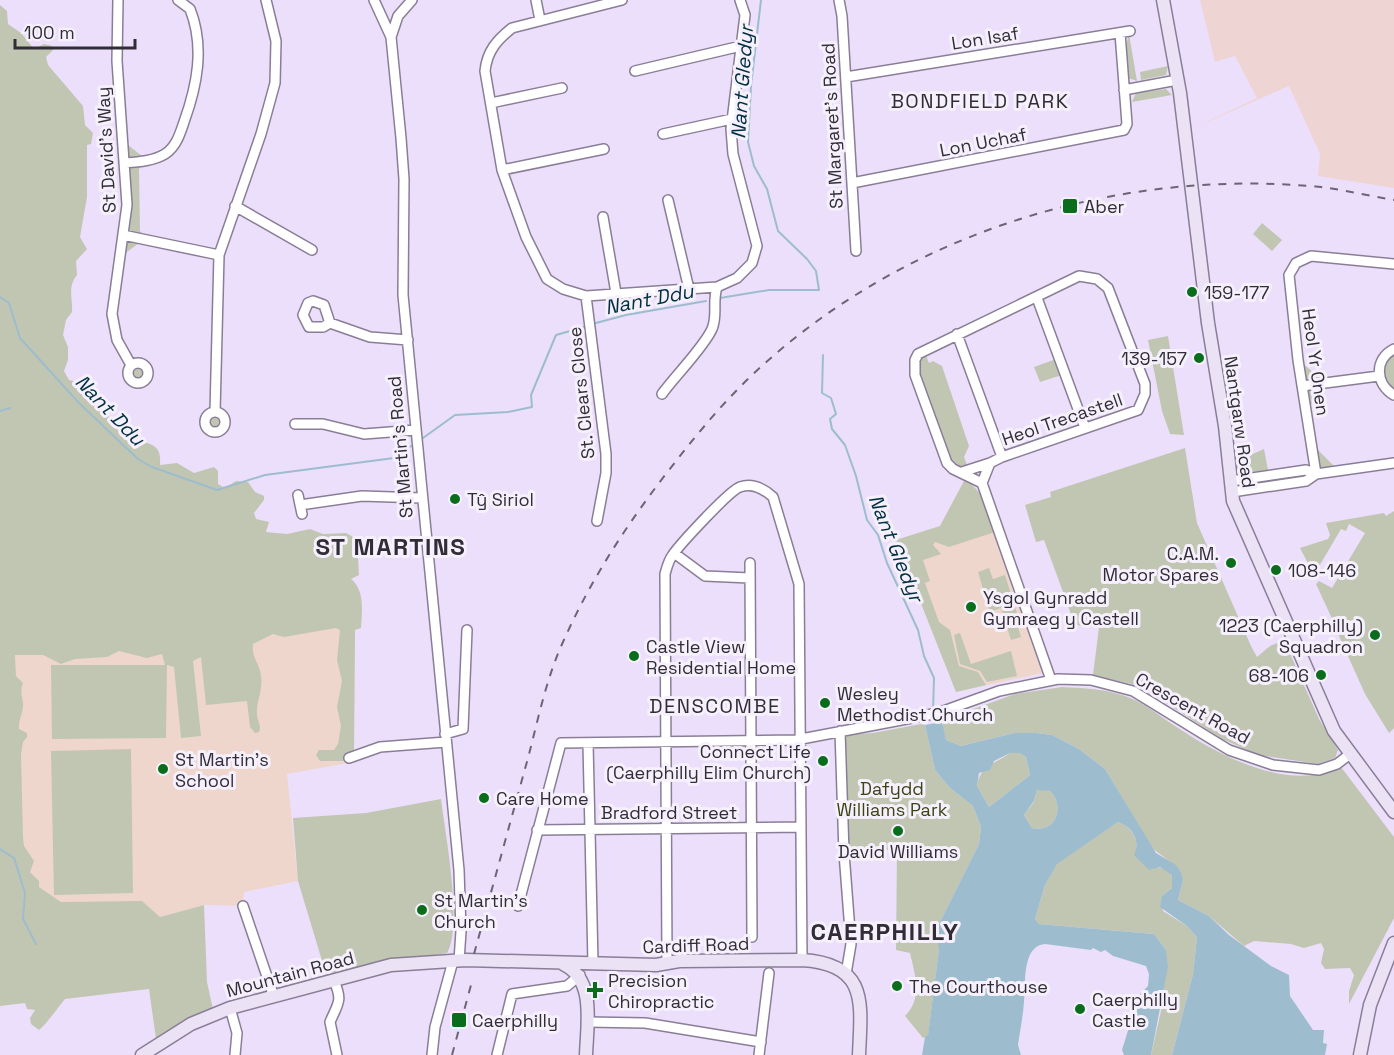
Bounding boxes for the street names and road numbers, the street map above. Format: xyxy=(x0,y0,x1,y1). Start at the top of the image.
street label: Lon Isaf xyxy=(950,21,1020,55)
street label: St Margaret's Road xyxy=(816,42,848,210)
street label: St David's Way xyxy=(91,86,121,214)
street label: Lon Uchaf xyxy=(938,122,1028,162)
street label: Heol Yr Onen xyxy=(1297,307,1335,417)
street label: St. Clears Close xyxy=(563,326,599,460)
street label: Nantgarw Road xyxy=(1219,355,1261,489)
street label: St Martin's Road xyxy=(382,375,418,519)
street label: Heol Trecastell xyxy=(999,388,1125,450)
street label: Crescent Road xyxy=(1132,667,1254,749)
street label: Bradford Street xyxy=(601,801,737,824)
street label: Cardiff Road xyxy=(642,932,750,958)
street label: Mountain Road xyxy=(224,946,356,1002)

